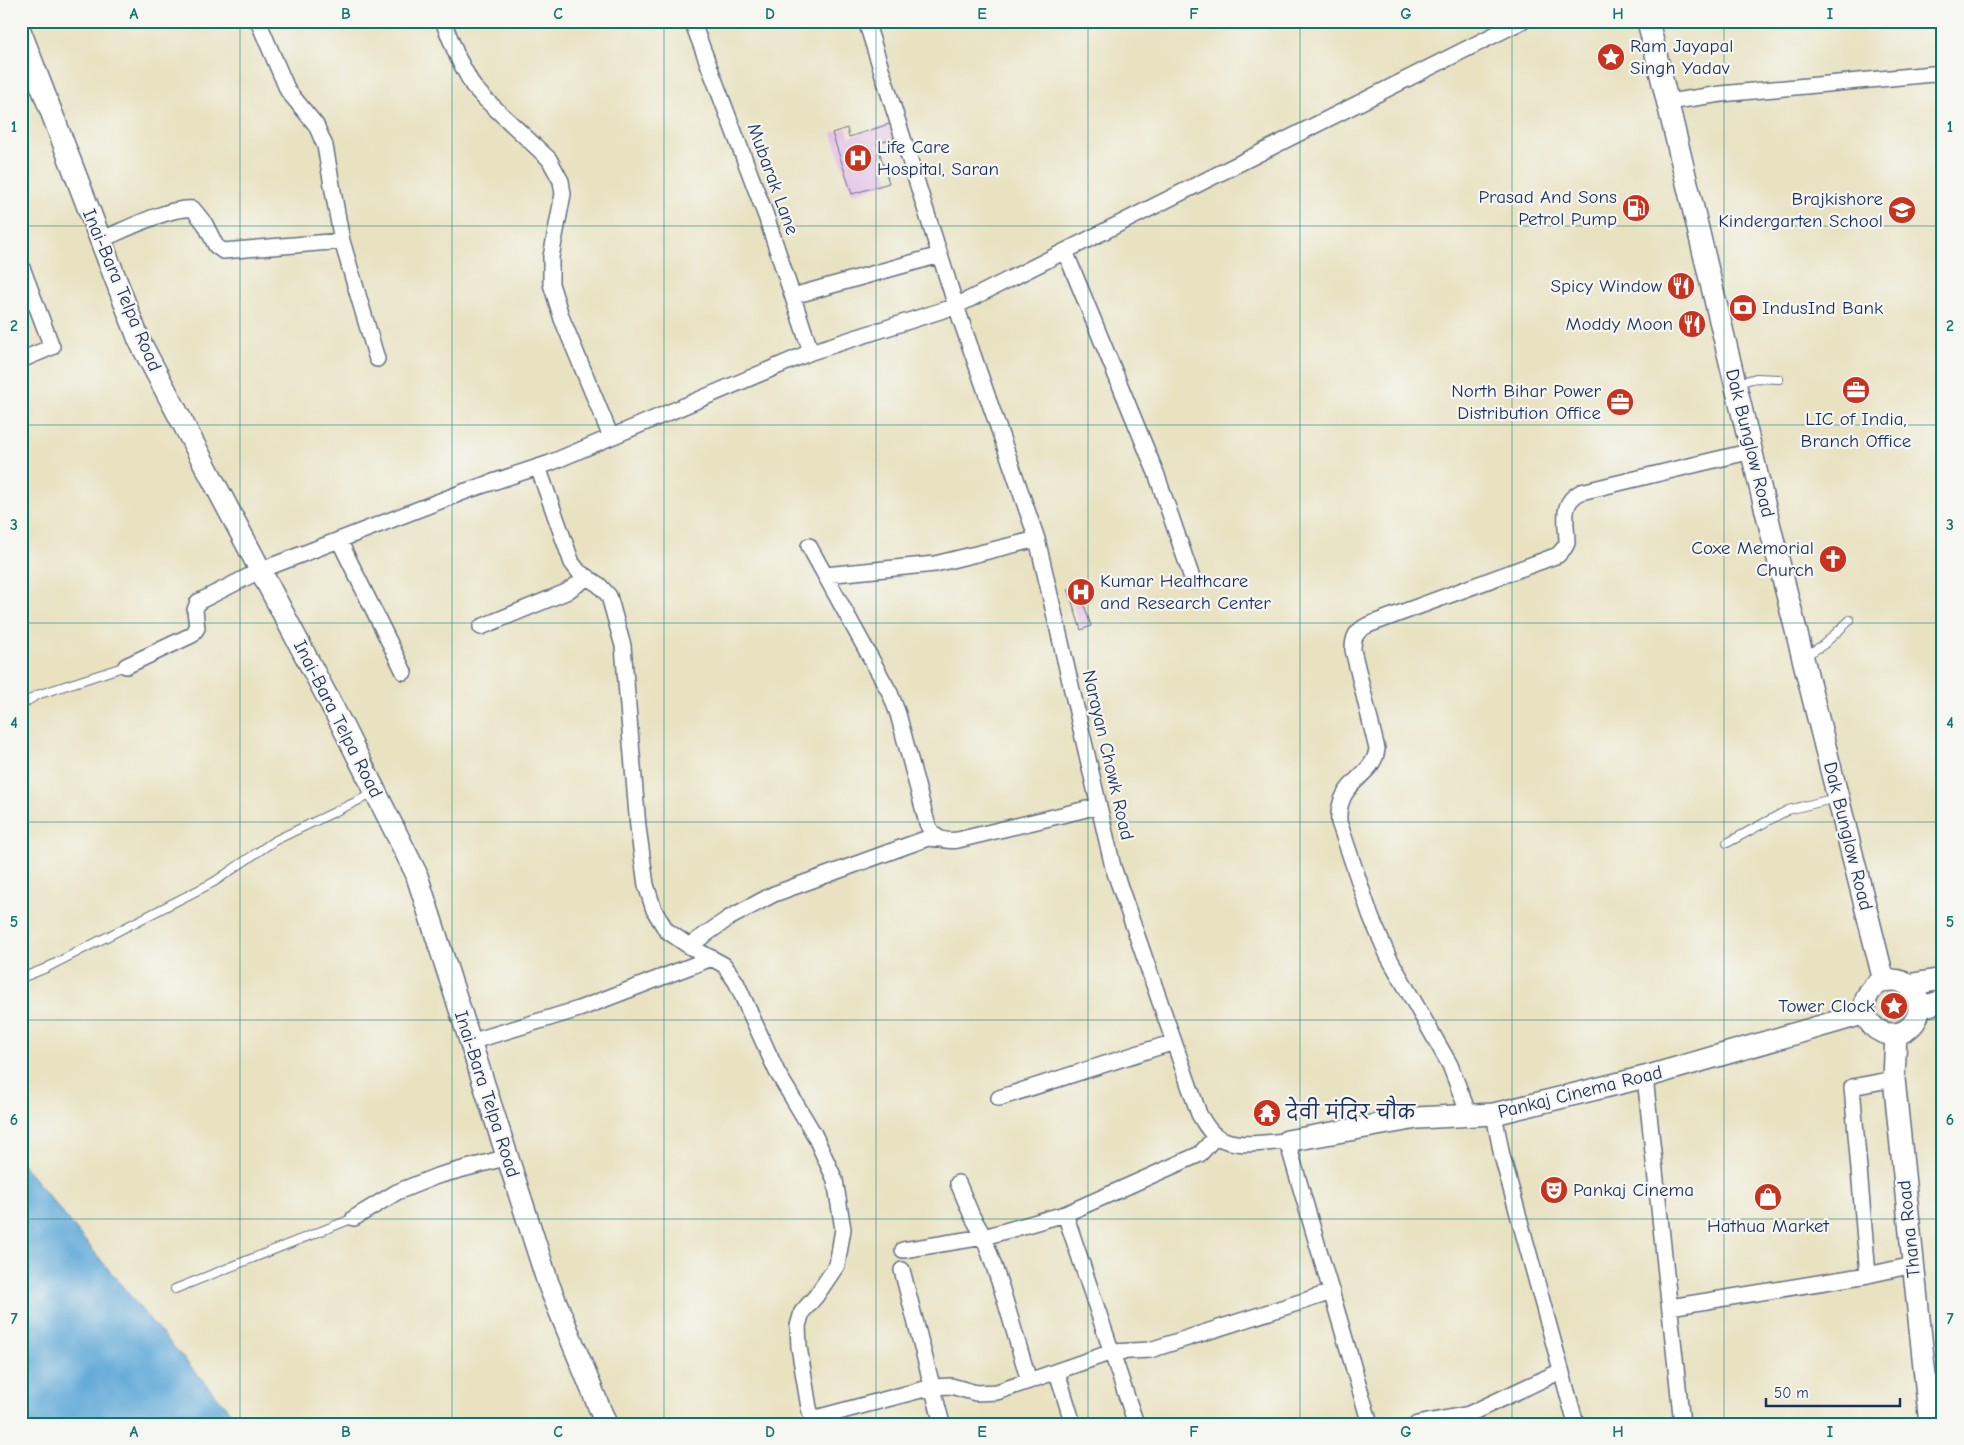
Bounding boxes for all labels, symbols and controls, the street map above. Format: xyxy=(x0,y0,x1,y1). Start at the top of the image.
text: A xyxy=(130,5,139,23)
text: B xyxy=(341,5,351,23)
text: C xyxy=(553,5,563,23)
text: D xyxy=(765,5,775,23)
text: E xyxy=(977,5,987,23)
text: F xyxy=(1189,5,1199,23)
text: G xyxy=(1400,5,1412,23)
text: H xyxy=(1612,5,1624,23)
text: I xyxy=(1827,5,1833,23)
place label: Ram Jayapal Singh Yadav xyxy=(1630,35,1734,79)
place icon: Ram Jayapal Singh Yadav xyxy=(1596,42,1626,72)
text: 1 xyxy=(11,118,17,136)
text: 1 xyxy=(1947,118,1953,136)
street label: Mubarak Lane xyxy=(743,120,803,238)
place label: Life Care Hospital, Saran xyxy=(877,136,999,180)
hospital icon: Life Care Hospital, Saran xyxy=(843,143,873,173)
place label: Prasad And Sons Petrol Pump xyxy=(1478,186,1617,230)
place label: Brajkishore Kindergarten School xyxy=(1718,188,1883,232)
fuel station icon: Prasad And Sons Petrol Pump xyxy=(1621,193,1651,223)
school or university icon: Brajkishore Kindergarten School xyxy=(1887,195,1917,225)
street label: Inai-Bara Telpa Road xyxy=(78,206,166,374)
restaurant icon: Spicy Window xyxy=(1666,271,1696,301)
place label: Spicy Window xyxy=(1550,275,1663,297)
bank icon: IndusInd Bank xyxy=(1728,293,1758,323)
place label: IndusInd Bank xyxy=(1762,297,1884,319)
restaurant icon: Moddy Moon xyxy=(1677,309,1707,339)
place label: Moddy Moon xyxy=(1566,313,1673,335)
text: 2 xyxy=(10,317,18,335)
text: 2 xyxy=(1946,317,1954,335)
street label: Dak Bunglow Road xyxy=(1721,367,1779,519)
office icon: LIC of India, Branch Office xyxy=(1841,375,1871,405)
place label: North Bihar Power Distribution Office xyxy=(1451,380,1601,424)
office icon: North Bihar Power Distribution Office xyxy=(1605,387,1635,417)
place label: LIC of India, Branch Office xyxy=(1801,408,1911,452)
text: 3 xyxy=(10,516,18,534)
text: 3 xyxy=(1946,516,1954,534)
place label: Coxe Memorial Church xyxy=(1691,537,1814,581)
church icon: Coxe Memorial Church xyxy=(1818,544,1848,574)
place label: Kumar Healthcare and Research Center xyxy=(1100,570,1271,614)
hospital icon: Kumar Healthcare and Research Center xyxy=(1066,577,1096,607)
street label: Inai-Bara Telpa Road xyxy=(289,637,387,801)
street label: Narayan Chowk Road xyxy=(1078,668,1138,842)
text: 4 xyxy=(10,714,18,732)
text: 4 xyxy=(1946,714,1954,732)
street label: Dak Bunglow Road xyxy=(1819,760,1877,912)
text: 5 xyxy=(10,913,18,931)
text: 5 xyxy=(1946,913,1954,931)
place icon: Tower Clock xyxy=(1879,991,1909,1021)
place label: Tower Clock xyxy=(1778,995,1876,1017)
street label: Inai-Bara Telpa Road xyxy=(450,1008,524,1180)
street label: Pankaj Cinema Road xyxy=(1496,1061,1664,1123)
place label: देवी मंदिर चौक xyxy=(1285,1095,1417,1124)
temple icon: देवी मंदिर चौक xyxy=(1252,1098,1282,1128)
text: 6 xyxy=(10,1111,18,1129)
text: 6 xyxy=(1946,1111,1954,1129)
theatre icon: Pankaj Cinema xyxy=(1539,1175,1569,1205)
place label: Pankaj Cinema xyxy=(1573,1179,1694,1201)
street label: Thana Road xyxy=(1893,1179,1925,1279)
shop icon: Hathua Market xyxy=(1753,1182,1783,1212)
place label: Hathua Market xyxy=(1707,1215,1830,1237)
text: 7 xyxy=(10,1310,18,1328)
text: 7 xyxy=(1946,1310,1954,1328)
scale bar xyxy=(1766,1375,1900,1407)
text: 50 m xyxy=(1774,1384,1809,1402)
text: A xyxy=(130,1423,139,1441)
text: B xyxy=(341,1423,351,1441)
text: C xyxy=(553,1423,563,1441)
text: D xyxy=(765,1423,775,1441)
text: E xyxy=(977,1423,987,1441)
text: F xyxy=(1189,1423,1199,1441)
text: G xyxy=(1400,1423,1412,1441)
text: H xyxy=(1612,1423,1624,1441)
text: I xyxy=(1827,1423,1833,1441)

